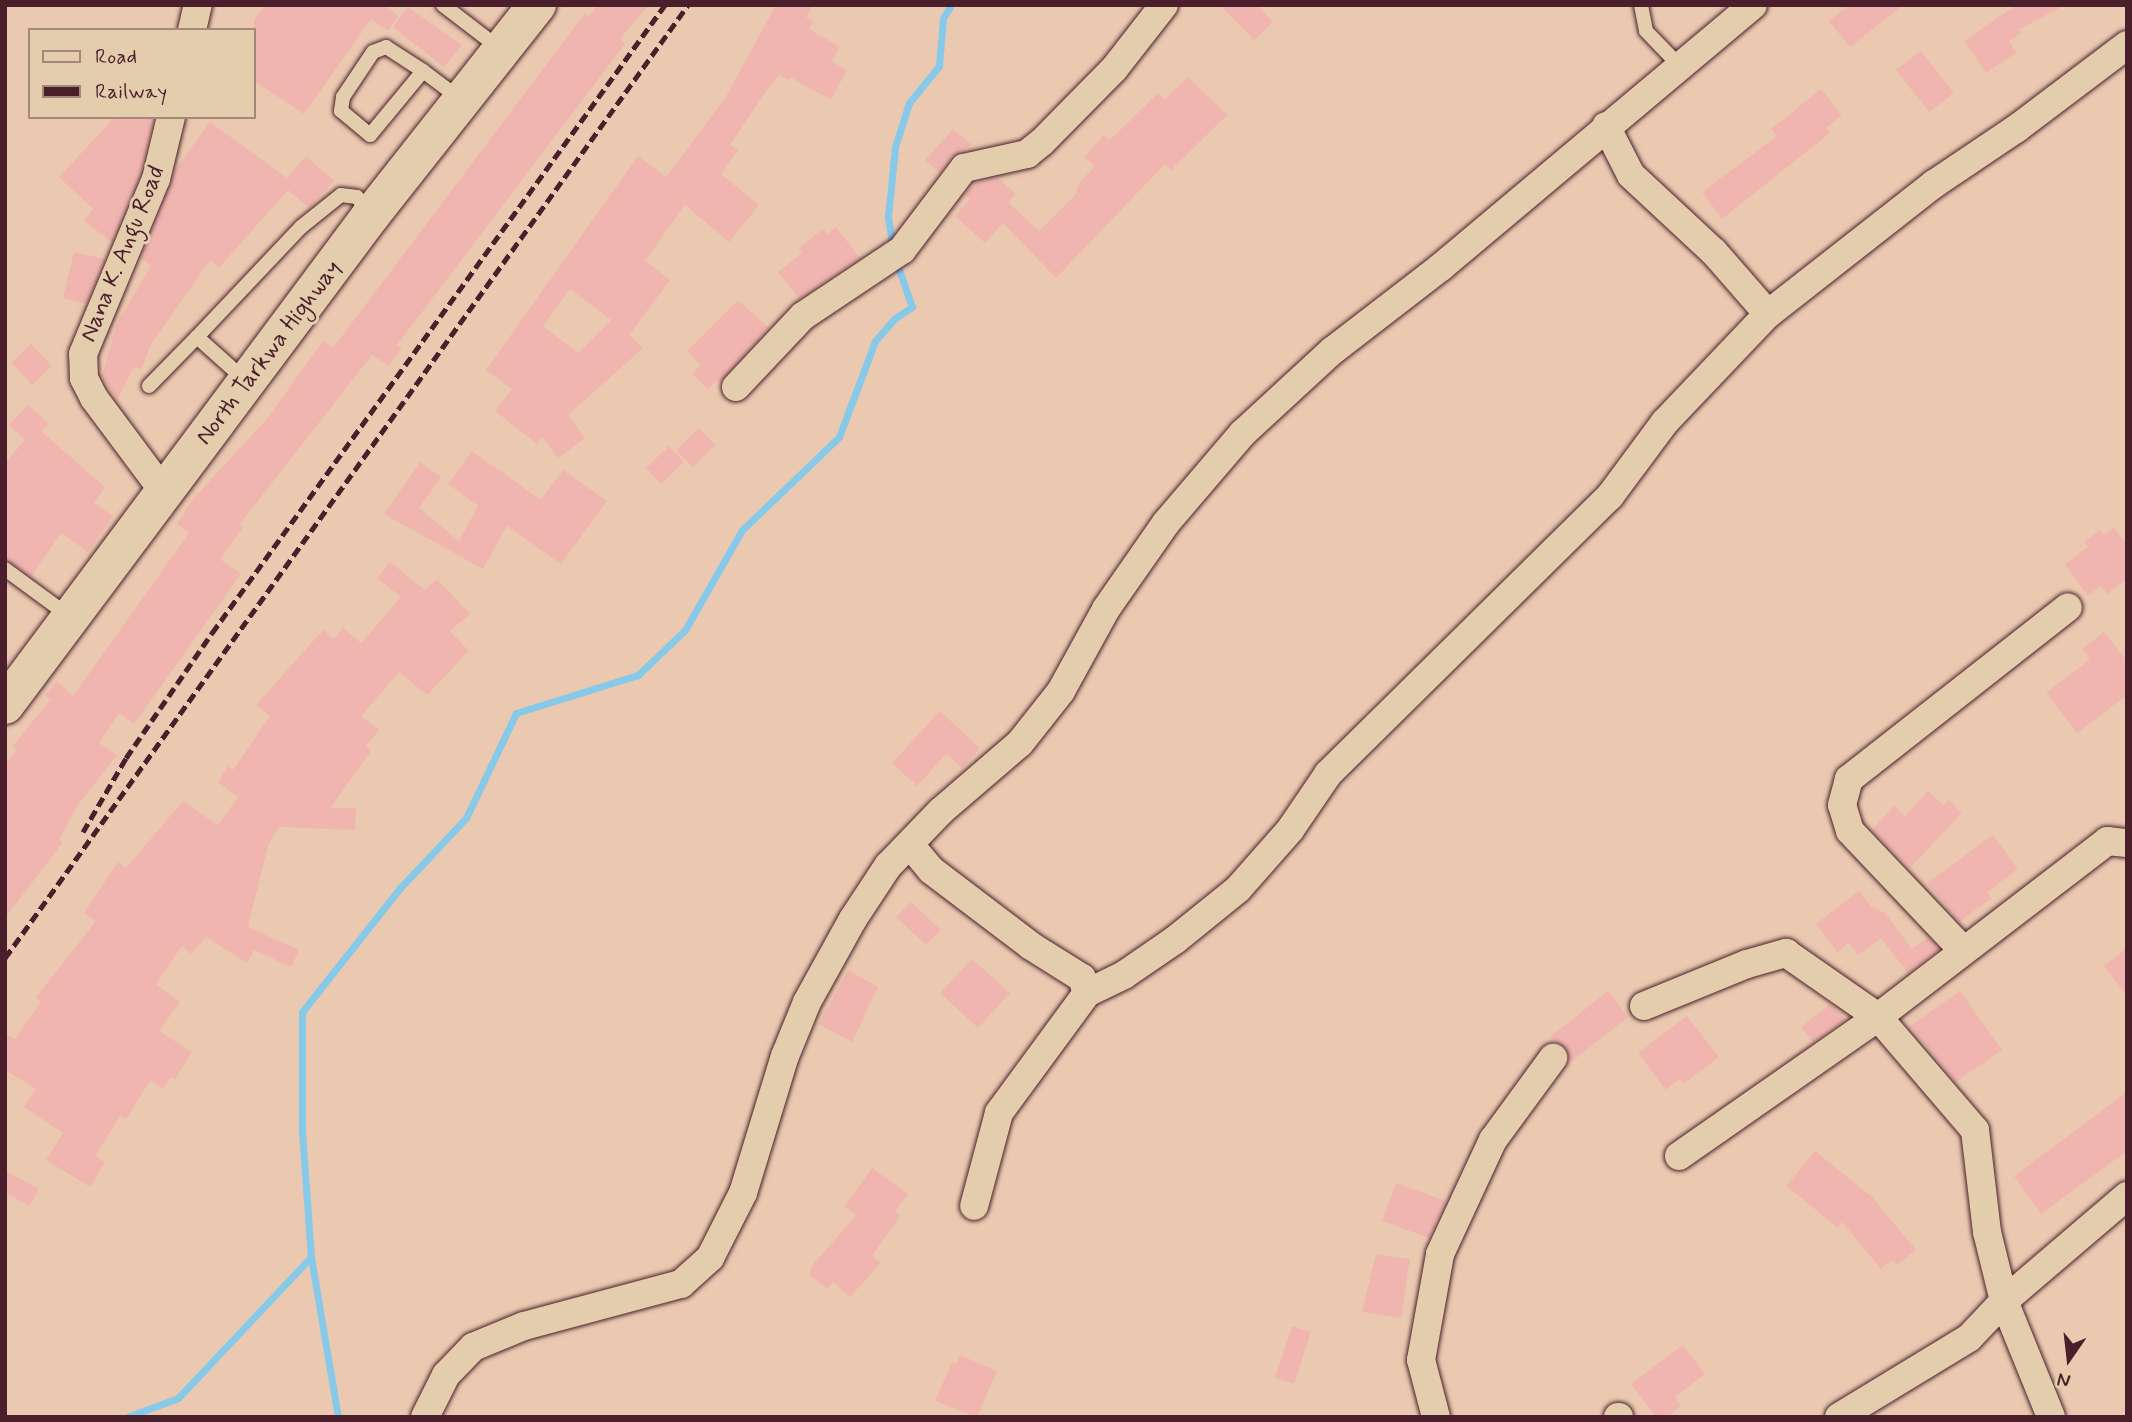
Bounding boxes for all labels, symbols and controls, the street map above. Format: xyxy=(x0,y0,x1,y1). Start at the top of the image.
legend xyxy=(28,28,256,119)
text: Road xyxy=(95,43,137,71)
text: Railway xyxy=(95,78,167,106)
street label: Nana K. Angu Road xyxy=(74,161,172,347)
street label: North Tarkwa Highway xyxy=(190,254,348,452)
north arrow xyxy=(2034,1324,2104,1394)
text: N xyxy=(2055,1366,2073,1394)

